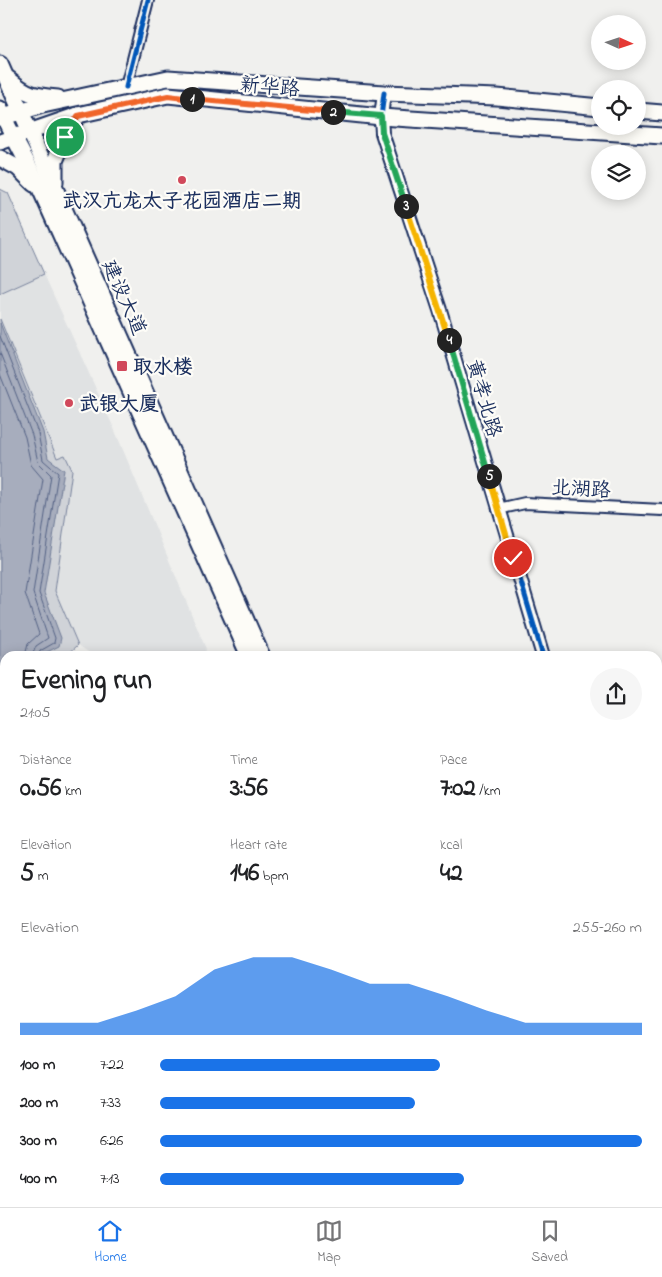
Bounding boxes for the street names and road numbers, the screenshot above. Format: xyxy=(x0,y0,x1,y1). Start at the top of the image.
street label: 新华路 xyxy=(239,71,302,106)
street label: 建设大道 xyxy=(93,256,152,340)
street label: 黄孝北路 xyxy=(458,356,508,442)
street label: 北湖路 xyxy=(550,474,613,507)

